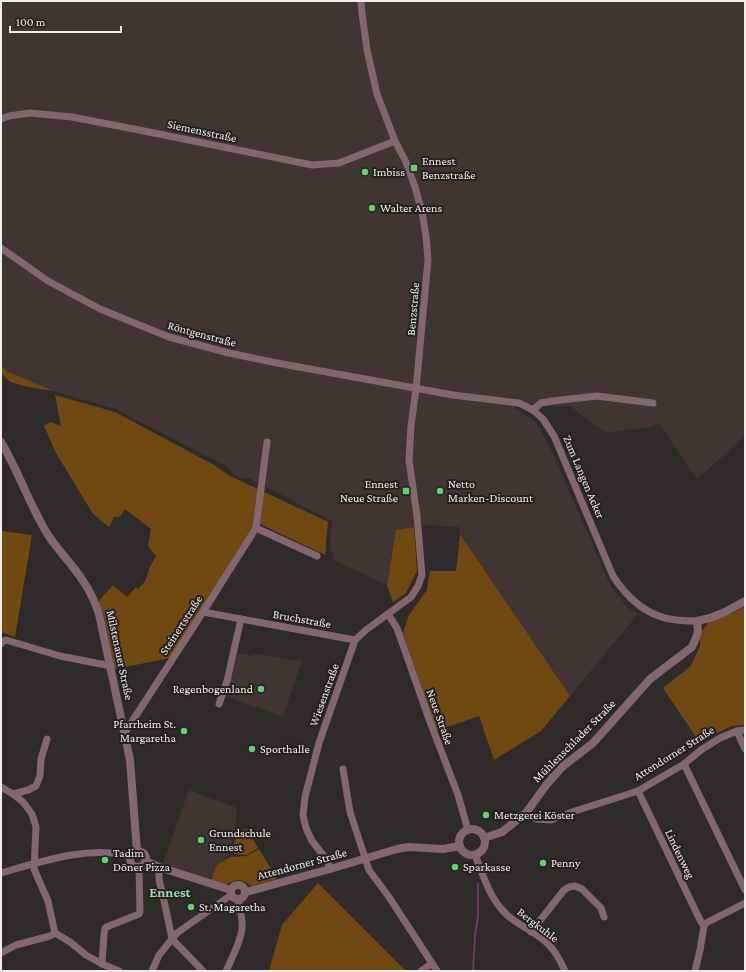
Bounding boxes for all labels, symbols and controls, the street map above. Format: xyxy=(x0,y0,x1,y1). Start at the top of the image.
scale bar xyxy=(10,8,121,34)
text: 100 m xyxy=(16,15,46,29)
street label: Siemensstraße xyxy=(166,117,238,145)
place label: Ennest Benzstraße xyxy=(422,154,476,182)
marker: Ennest Benzstraße xyxy=(409,163,419,173)
place label: Imbiss xyxy=(373,165,405,179)
marker: Imbiss xyxy=(360,167,370,177)
place label: Walter Arens xyxy=(380,201,442,215)
marker: Walter Arens xyxy=(367,203,377,213)
street label: Benzstraße xyxy=(404,282,422,336)
street label: Röntgenstraße xyxy=(166,318,238,350)
street label: Zum Langen Acker xyxy=(560,433,608,521)
place label: Ennest Neue Straße xyxy=(340,477,399,505)
place label: Netto Marken-Discount xyxy=(448,477,534,505)
marker: Ennest Neue Straße xyxy=(401,486,411,496)
marker: Netto Marken-Discount xyxy=(435,486,445,496)
street label: Steinertstraße xyxy=(157,593,205,657)
street label: Bruchstraße xyxy=(272,607,332,631)
street label: Milstenauer Straße xyxy=(104,609,136,701)
street label: Wiesenstraße xyxy=(306,662,342,728)
place label: Regenbogenland xyxy=(173,682,254,696)
marker: Regenbogenland xyxy=(256,684,266,694)
street label: Neue Straße xyxy=(423,687,457,747)
street label: Mühlenschlader Straße xyxy=(530,697,618,785)
place label: Pfarrheim St. Margaretha xyxy=(113,717,176,745)
street label: Attendorner Straße xyxy=(631,723,717,783)
marker: Pfarrheim St. Margaretha xyxy=(179,726,189,736)
place label: Sporthalle xyxy=(260,742,310,756)
marker: Sporthalle xyxy=(247,744,257,754)
place label: Metzgerei Köster xyxy=(494,808,576,822)
marker: Metzgerei Köster xyxy=(481,810,491,820)
place label: Grundschule Ennest xyxy=(209,826,271,854)
street label: Lindenweg xyxy=(662,827,698,881)
marker: Grundschule Ennest xyxy=(196,835,206,845)
street label: Attendorner Straße xyxy=(256,845,348,883)
place label: Tadim Döner Pizza xyxy=(113,846,171,874)
marker: Tadim Döner Pizza xyxy=(100,855,110,865)
place label: Penny xyxy=(551,856,581,870)
marker: Penny xyxy=(538,858,548,868)
place label: Sparkasse xyxy=(463,860,511,874)
marker: Sparkasse xyxy=(450,862,460,872)
district label: Ennest xyxy=(149,884,192,900)
place label: St. Magaretha xyxy=(199,900,266,914)
marker: St. Magaretha xyxy=(186,902,196,912)
street label: Bergkuhle xyxy=(514,905,562,945)

